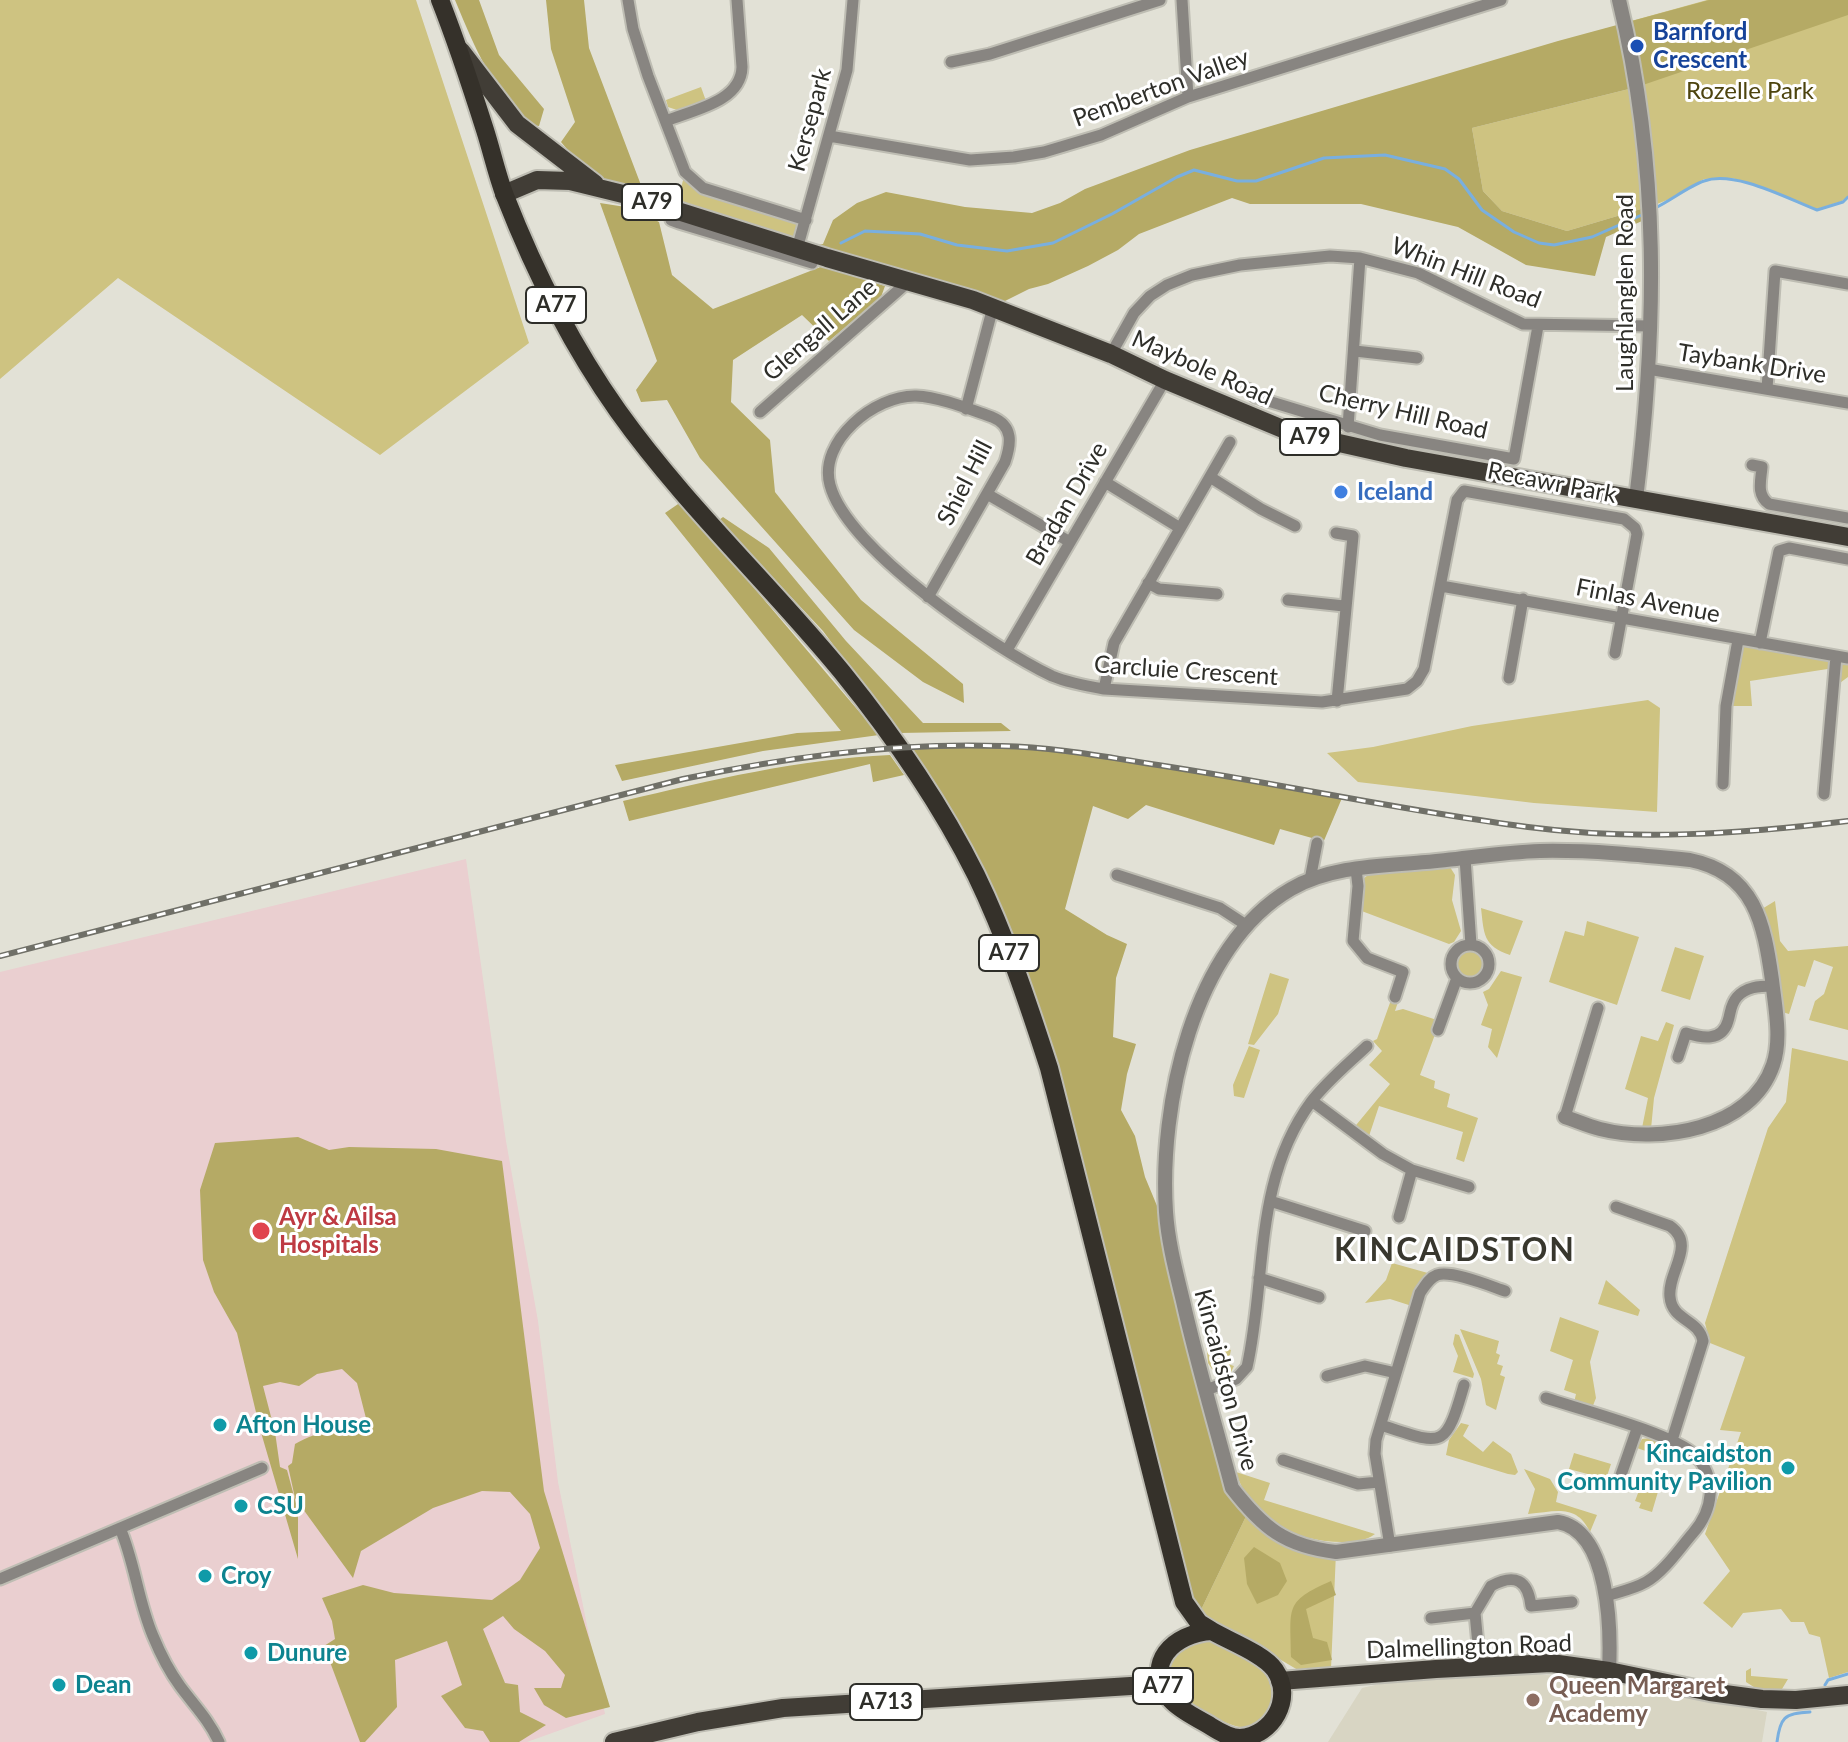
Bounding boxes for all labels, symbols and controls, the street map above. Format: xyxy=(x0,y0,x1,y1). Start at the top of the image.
place label: Barnford Crescent xyxy=(1653,18,1747,74)
marker: Barnford Crescent xyxy=(1628,37,1646,55)
street label: Pemberton Valley xyxy=(1069,43,1253,133)
street label: Kersepark xyxy=(782,65,838,175)
park label: Rozelle Park xyxy=(1686,77,1814,105)
road number: A79 xyxy=(622,184,682,220)
street label: Laughlanglen Road xyxy=(1611,194,1639,392)
street label: Whin Hill Road xyxy=(1387,231,1545,315)
street label: Glengall Lane xyxy=(757,273,883,387)
road number: A77 xyxy=(526,287,586,323)
street label: Maybole Road xyxy=(1127,324,1277,412)
street label: Taybank Drive xyxy=(1676,338,1828,390)
street label: Cherry Hill Road xyxy=(1316,379,1490,445)
road number: A79 xyxy=(1280,419,1340,455)
street label: Shiel Hill xyxy=(931,436,999,530)
street label: Bradan Drive xyxy=(1020,437,1114,571)
street label: Recawr Park xyxy=(1485,456,1619,510)
place label: Iceland xyxy=(1357,478,1433,506)
marker: Iceland xyxy=(1332,483,1350,501)
street label: Finlas Avenue xyxy=(1573,573,1723,629)
street label: Carcluie Crescent xyxy=(1093,650,1279,692)
road number: A77 xyxy=(979,935,1039,971)
place label: Ayr & Ailsa Hospitals xyxy=(279,1203,397,1259)
marker: Ayr & Ailsa Hospitals xyxy=(250,1220,272,1242)
district label: KINCAIDSTON xyxy=(1334,1232,1576,1270)
street label: Kincaidston Drive xyxy=(1188,1286,1264,1474)
place label: Afton House xyxy=(236,1411,371,1439)
marker: Afton House xyxy=(211,1416,229,1434)
place label: Kincaidston Community Pavilion xyxy=(1557,1440,1772,1496)
marker: Kincaidston Community Pavilion xyxy=(1779,1459,1797,1477)
place label: CSU xyxy=(257,1492,304,1520)
marker: CSU xyxy=(232,1497,250,1515)
place label: Croy xyxy=(221,1562,271,1590)
marker: Croy xyxy=(196,1567,214,1585)
street label: Dalmellington Road xyxy=(1366,1629,1572,1665)
place label: Dunure xyxy=(267,1639,347,1667)
marker: Dunure xyxy=(242,1644,260,1662)
road number: A77 xyxy=(1133,1668,1193,1704)
place label: Dean xyxy=(75,1671,132,1699)
place label: Queen Margaret Academy xyxy=(1549,1672,1725,1728)
marker: Dean xyxy=(50,1676,68,1694)
road number: A713 xyxy=(850,1684,922,1720)
marker: Queen Margaret Academy xyxy=(1524,1691,1542,1709)

